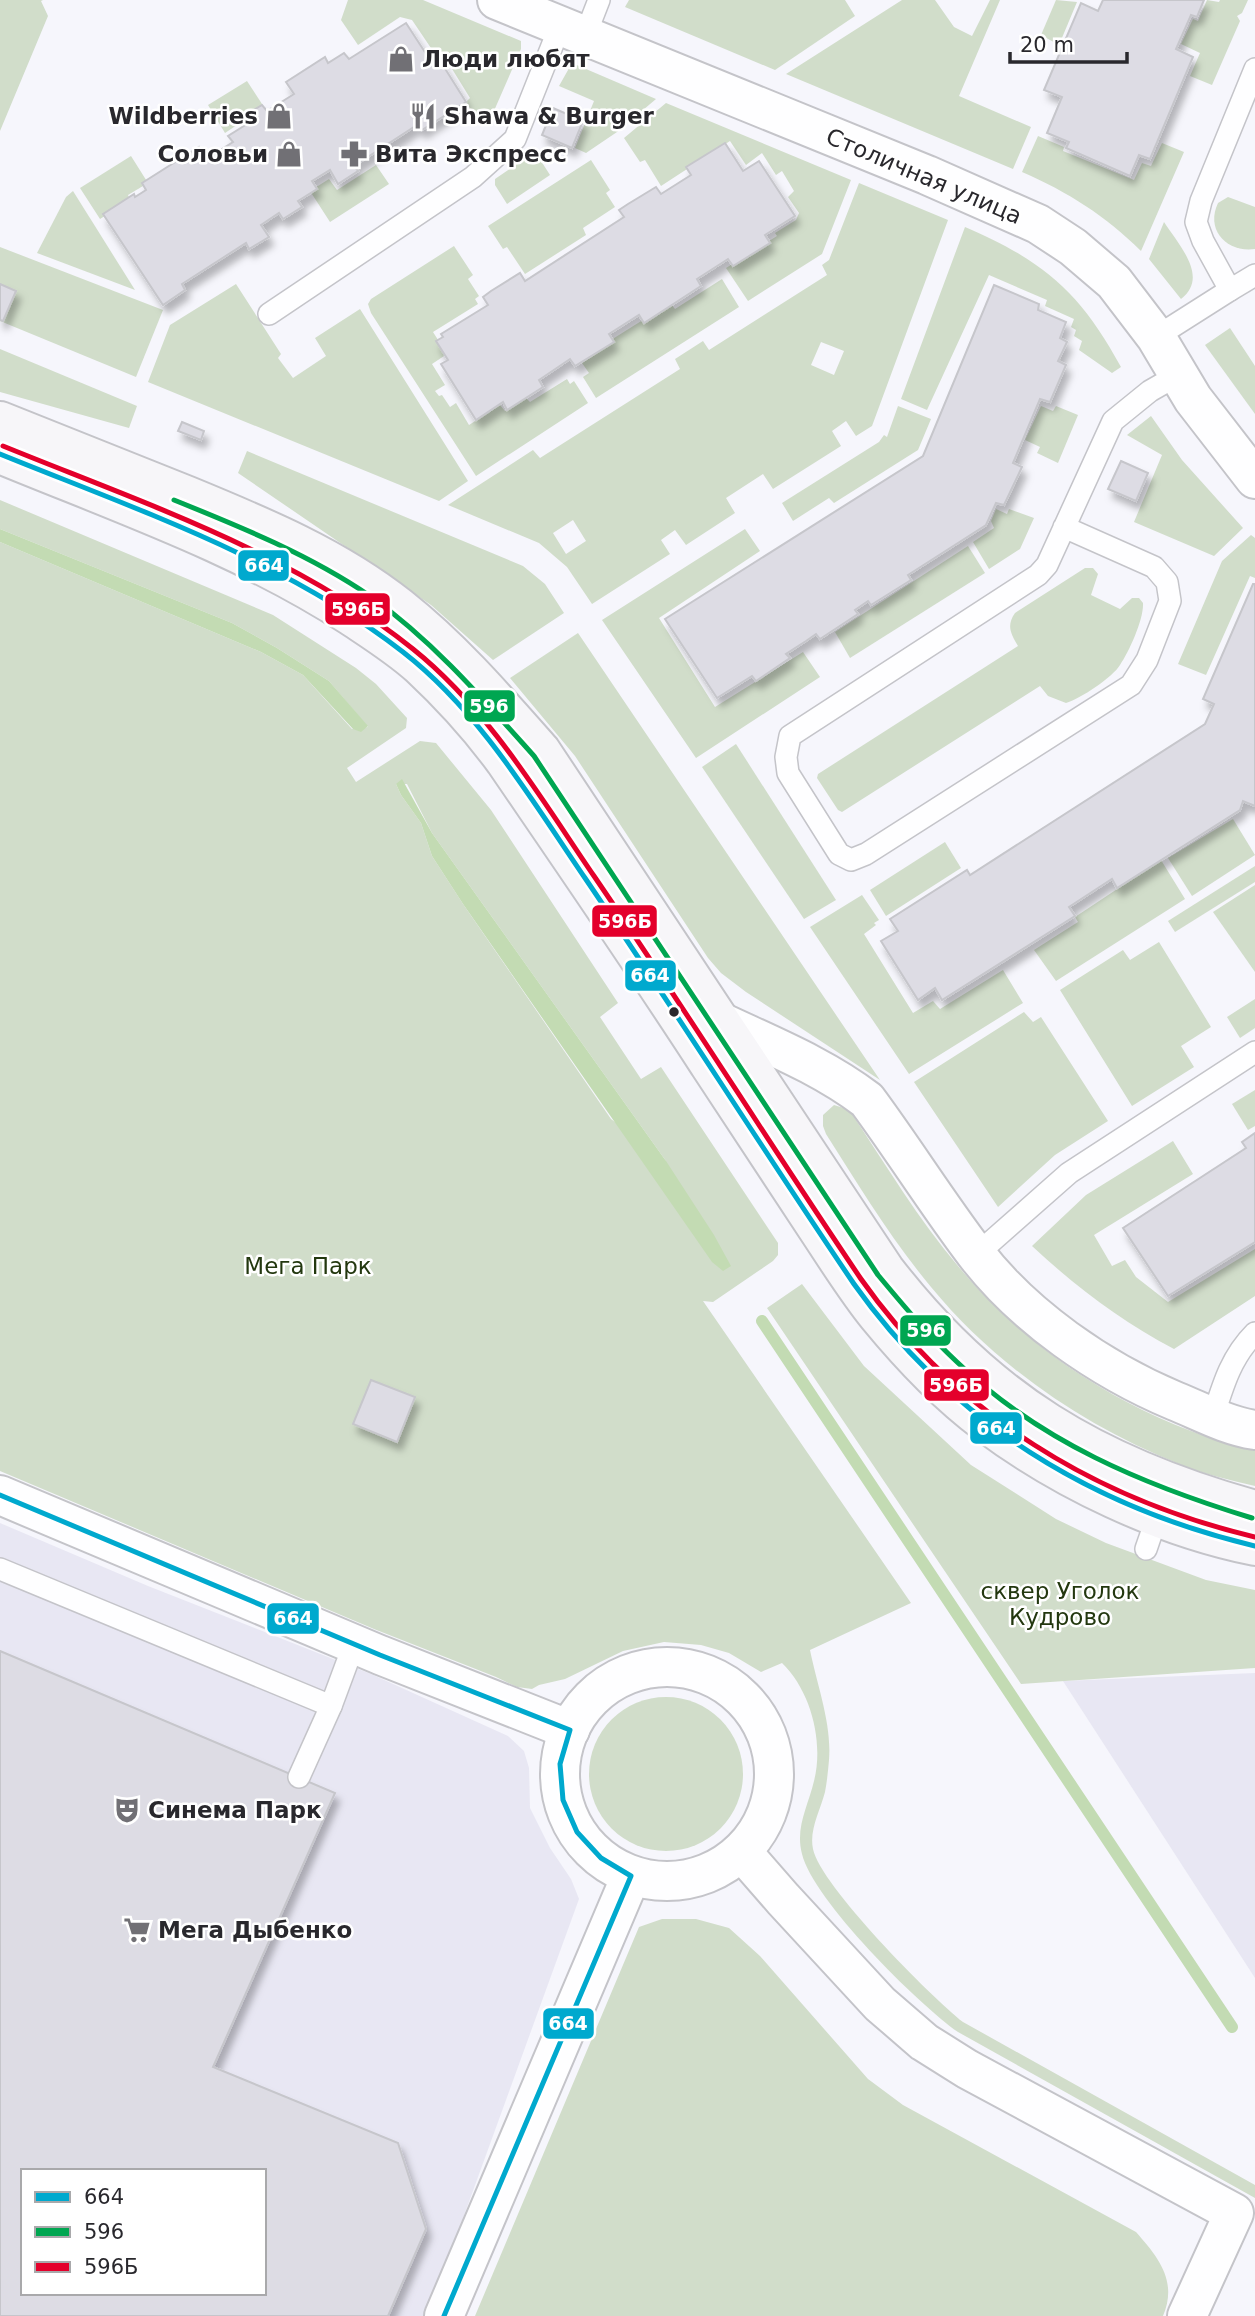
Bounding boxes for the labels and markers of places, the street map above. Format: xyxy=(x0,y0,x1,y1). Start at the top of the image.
shop icon: Люди любят xyxy=(386,44,416,74)
place label: Люди любят xyxy=(422,46,590,72)
shop icon: Wildberries xyxy=(264,101,294,131)
restaurant icon: Shawa & Burger xyxy=(408,101,438,131)
place label: Wildberries xyxy=(108,103,258,129)
place label: Shawa & Burger xyxy=(444,103,655,129)
shop icon: Соловьи xyxy=(274,139,304,169)
pharmacy icon: Вита Экспресс xyxy=(339,139,369,169)
place label: Соловьи xyxy=(157,141,268,167)
place label: Вита Экспресс xyxy=(375,141,567,167)
unlabelled marker xyxy=(667,1005,681,1019)
theatre icon: Синема Парк xyxy=(112,1795,142,1825)
place label: Синема Парк xyxy=(148,1797,322,1823)
supermarket icon: Мега Дыбенко xyxy=(122,1915,152,1945)
place label: Мега Дыбенко xyxy=(158,1917,352,1943)

